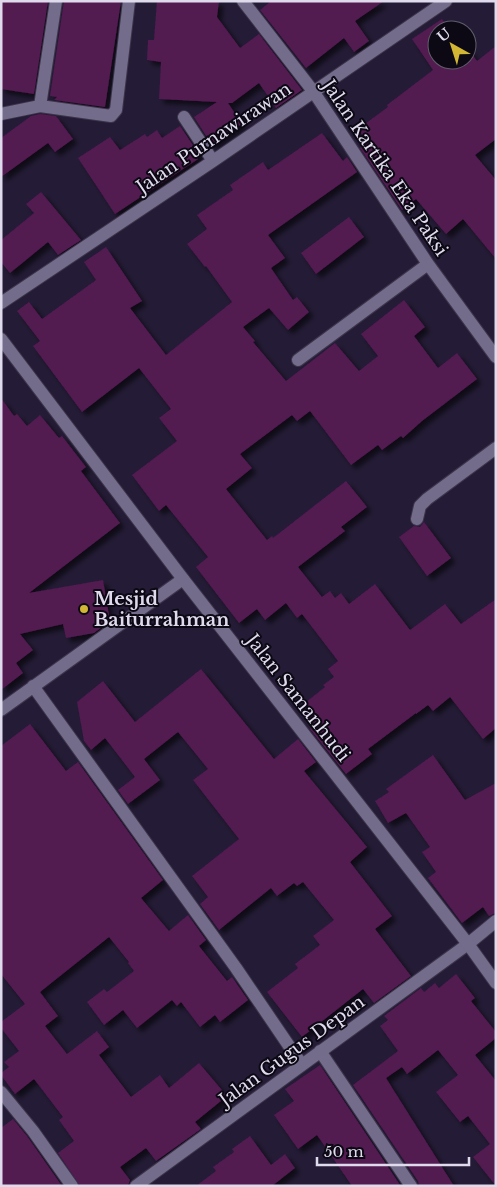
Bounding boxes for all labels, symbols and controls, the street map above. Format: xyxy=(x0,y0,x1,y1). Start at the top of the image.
north arrow xyxy=(427,20,477,70)
text: U xyxy=(433,24,455,46)
street label: Jalan Kartika Eka Paksi xyxy=(317,74,452,260)
street label: Jalan Purnawirawan xyxy=(131,78,296,199)
place label: Mesjid Baiturrahman xyxy=(94,588,229,631)
marker: Mesjid Baiturrahman xyxy=(78,603,90,615)
street label: Jalan Samanhudi xyxy=(240,628,355,766)
street label: Jalan Gugus Depan xyxy=(213,991,369,1112)
scale bar xyxy=(317,1134,470,1166)
text: 50 m xyxy=(324,1142,364,1161)

